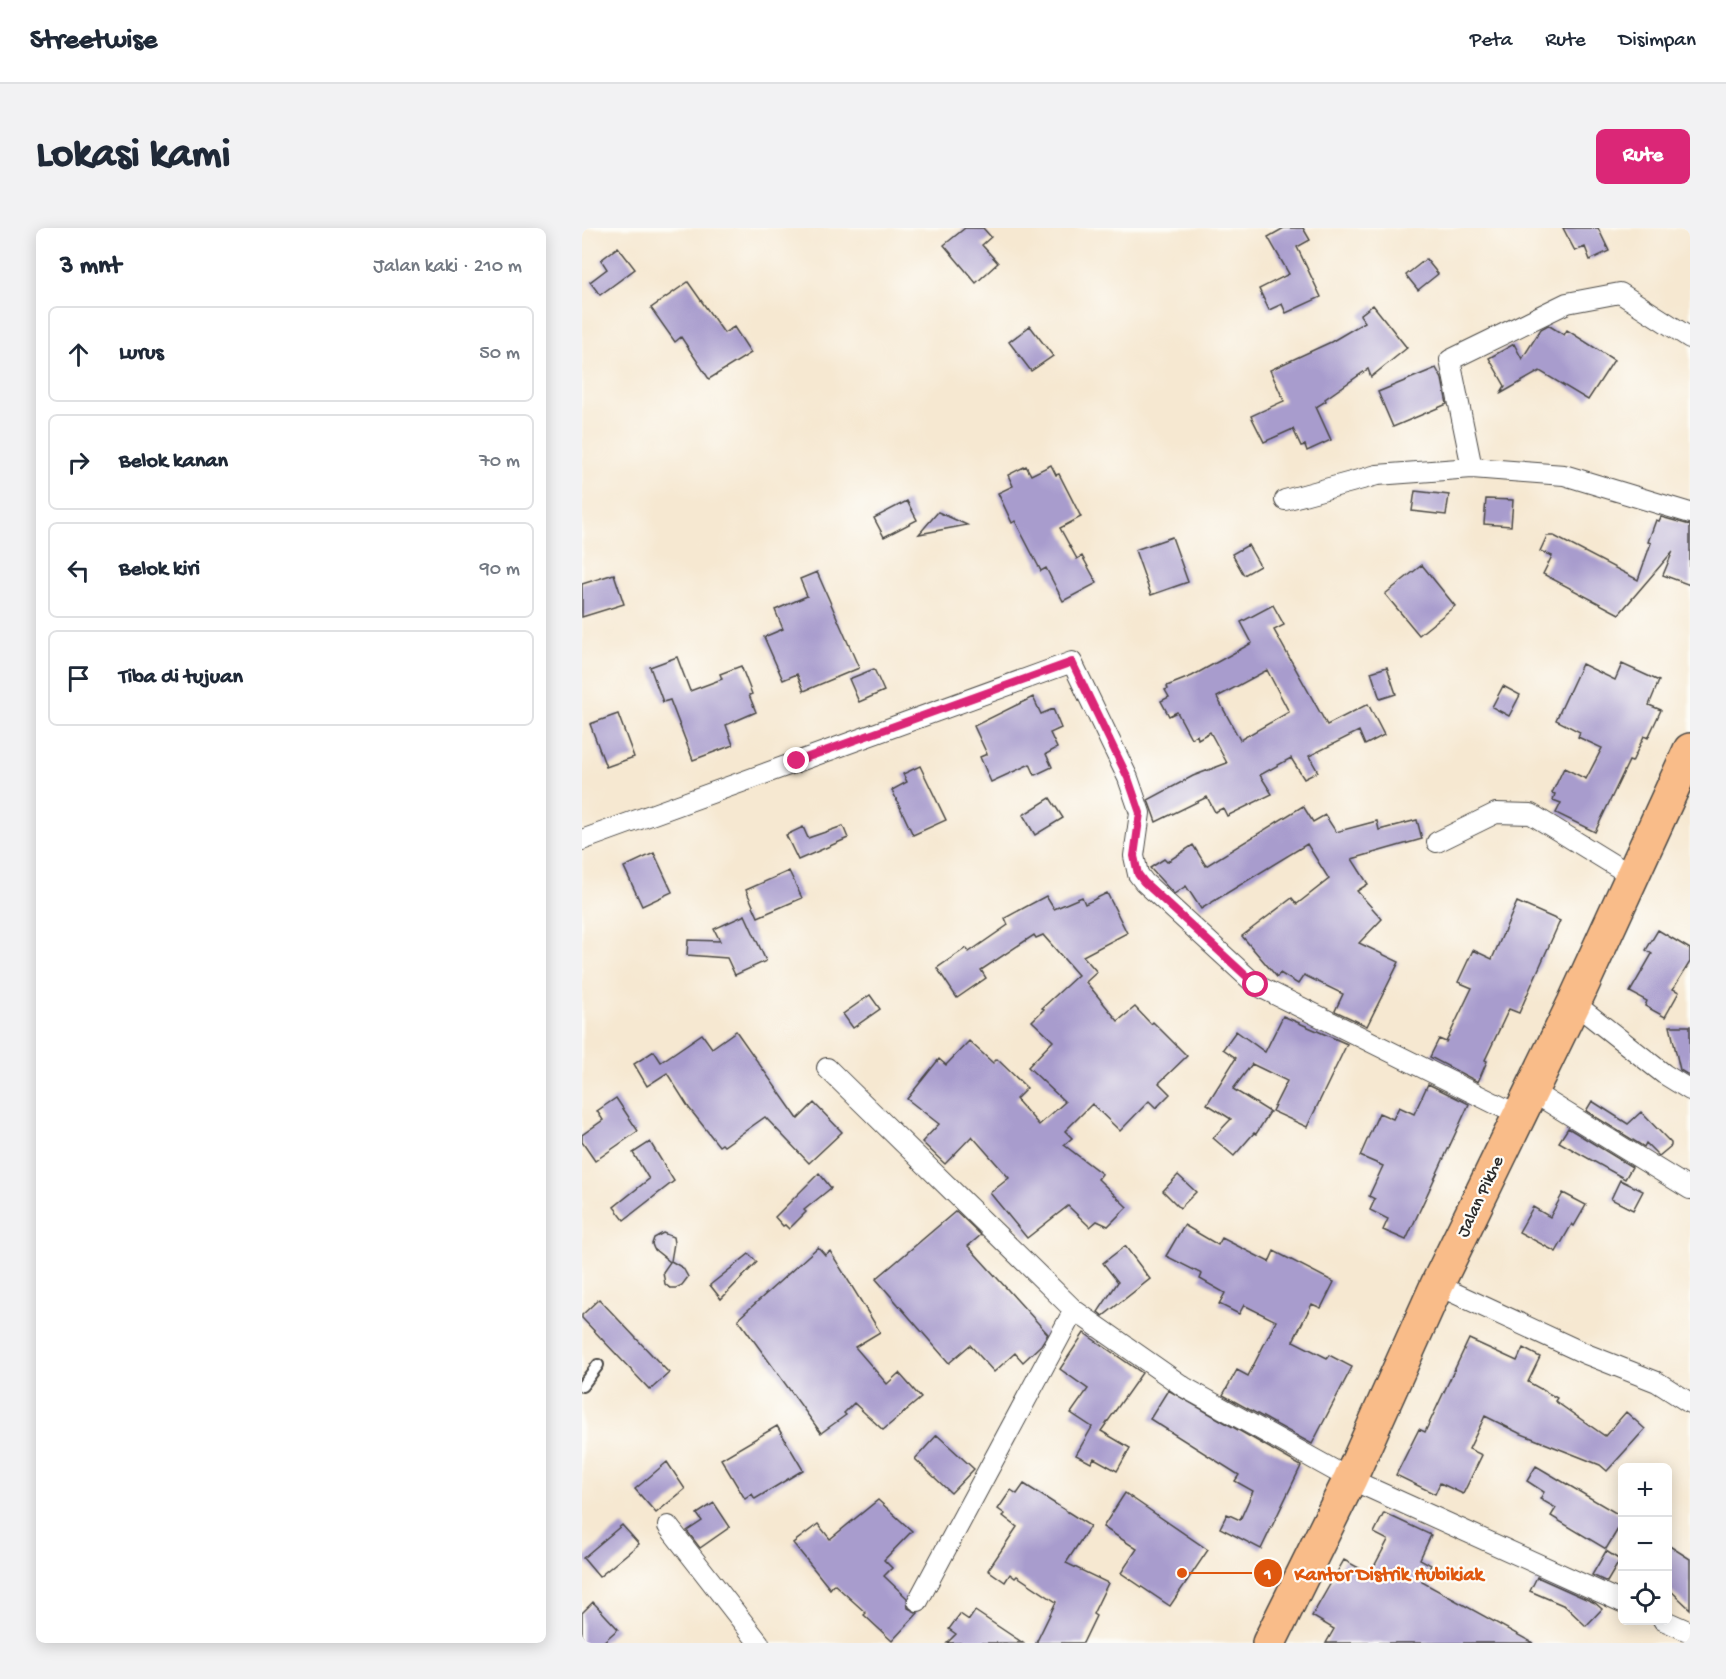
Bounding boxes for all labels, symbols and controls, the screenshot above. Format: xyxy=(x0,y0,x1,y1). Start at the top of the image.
text: Streetwise xyxy=(30,25,157,58)
text: Peta xyxy=(1470,29,1512,54)
text: Rute xyxy=(1545,29,1586,54)
text: Disimpan xyxy=(1619,29,1696,54)
button: Rute xyxy=(1596,129,1690,184)
text: Lokasi kami xyxy=(36,132,231,181)
text: 3 mnt xyxy=(60,252,121,283)
text: Jalan kaki · 210 m xyxy=(373,256,522,279)
icon: ahead xyxy=(62,338,95,371)
text: Lurus xyxy=(119,341,164,367)
text: 50 m xyxy=(479,343,520,366)
icon: right xyxy=(62,446,95,479)
text: Belok kanan xyxy=(119,449,228,475)
text: 70 m xyxy=(479,451,520,474)
icon: left xyxy=(62,554,95,587)
text: Belok kiri xyxy=(119,557,200,583)
text: 90 m xyxy=(480,559,520,582)
icon: arrive xyxy=(62,662,95,695)
text: Tiba di tujuan xyxy=(119,665,243,691)
route end xyxy=(783,747,809,773)
route start xyxy=(1242,971,1268,997)
street label: Jalan Pikhe xyxy=(1453,1153,1509,1241)
map controls xyxy=(1618,1463,1672,1625)
button: + xyxy=(1618,1463,1672,1517)
button: − xyxy=(1618,1517,1672,1571)
callout: Kantor Distrik Hubikiak xyxy=(1253,1554,1495,1592)
text: 1 xyxy=(1263,1565,1272,1586)
text: Kantor Distrik Hubikiak xyxy=(1294,1565,1486,1588)
button: locate xyxy=(1618,1571,1672,1625)

